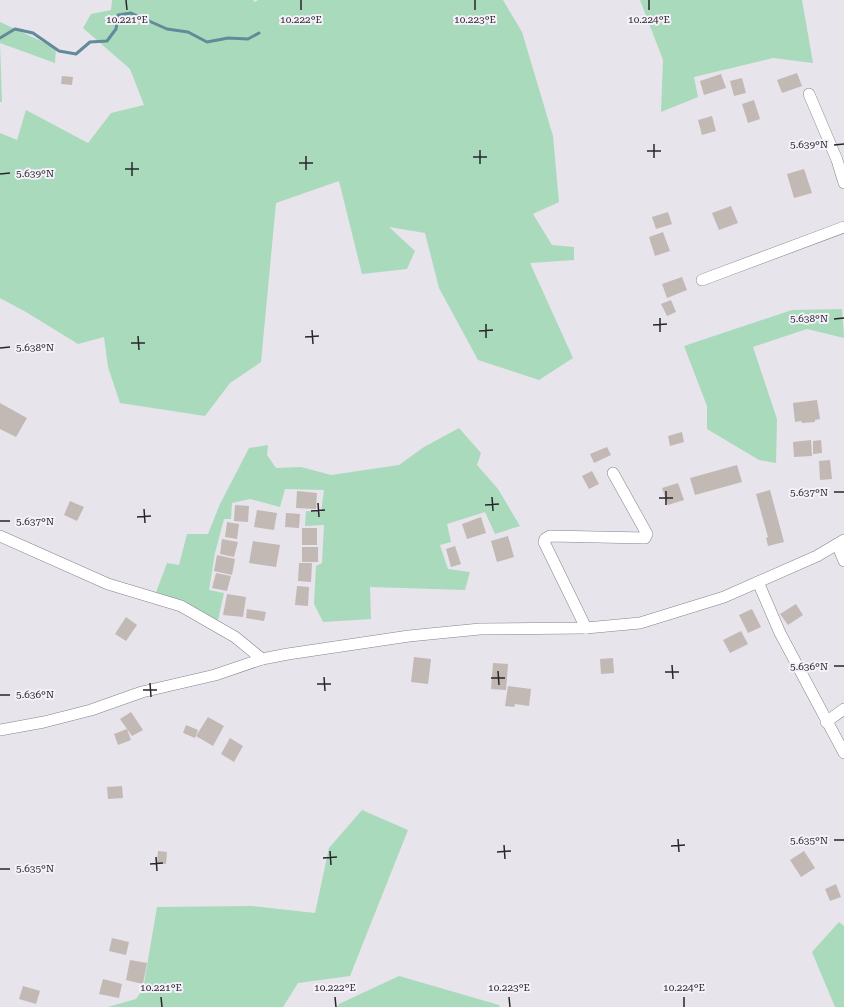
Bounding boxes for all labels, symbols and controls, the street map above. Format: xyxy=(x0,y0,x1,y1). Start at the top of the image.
text: 10.221°E xyxy=(106,14,148,25)
text: 10.222°E xyxy=(280,14,322,25)
text: 10.223°E xyxy=(454,14,496,25)
text: 10.224°E xyxy=(628,14,670,25)
text: 5.639°N xyxy=(790,139,828,150)
text: 5.639°N xyxy=(16,168,54,179)
text: 5.638°N xyxy=(790,313,828,324)
text: 5.638°N xyxy=(16,342,54,353)
text: 5.637°N xyxy=(790,487,828,498)
text: 5.637°N xyxy=(16,516,54,527)
text: 5.636°N xyxy=(790,661,828,672)
text: 5.636°N xyxy=(16,689,54,700)
text: 5.635°N xyxy=(790,835,828,846)
text: 5.635°N xyxy=(16,863,54,874)
text: 10.221°E xyxy=(140,982,182,993)
text: 10.222°E xyxy=(314,982,356,993)
text: 10.223°E xyxy=(488,982,530,993)
text: 10.224°E xyxy=(663,982,705,993)

